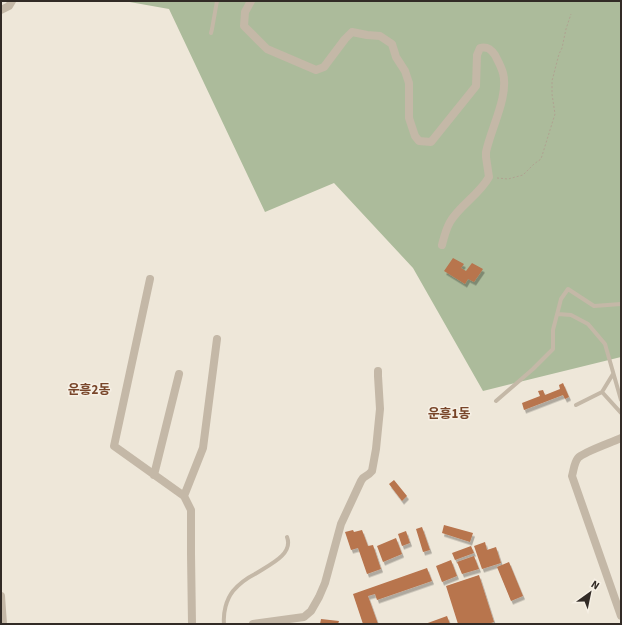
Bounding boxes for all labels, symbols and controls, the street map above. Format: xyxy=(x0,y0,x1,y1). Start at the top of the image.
district label: 운흥2동 xyxy=(68,381,110,399)
district label: 운흥1동 xyxy=(428,405,470,423)
north arrow xyxy=(570,573,610,613)
text: N xyxy=(588,577,602,593)

